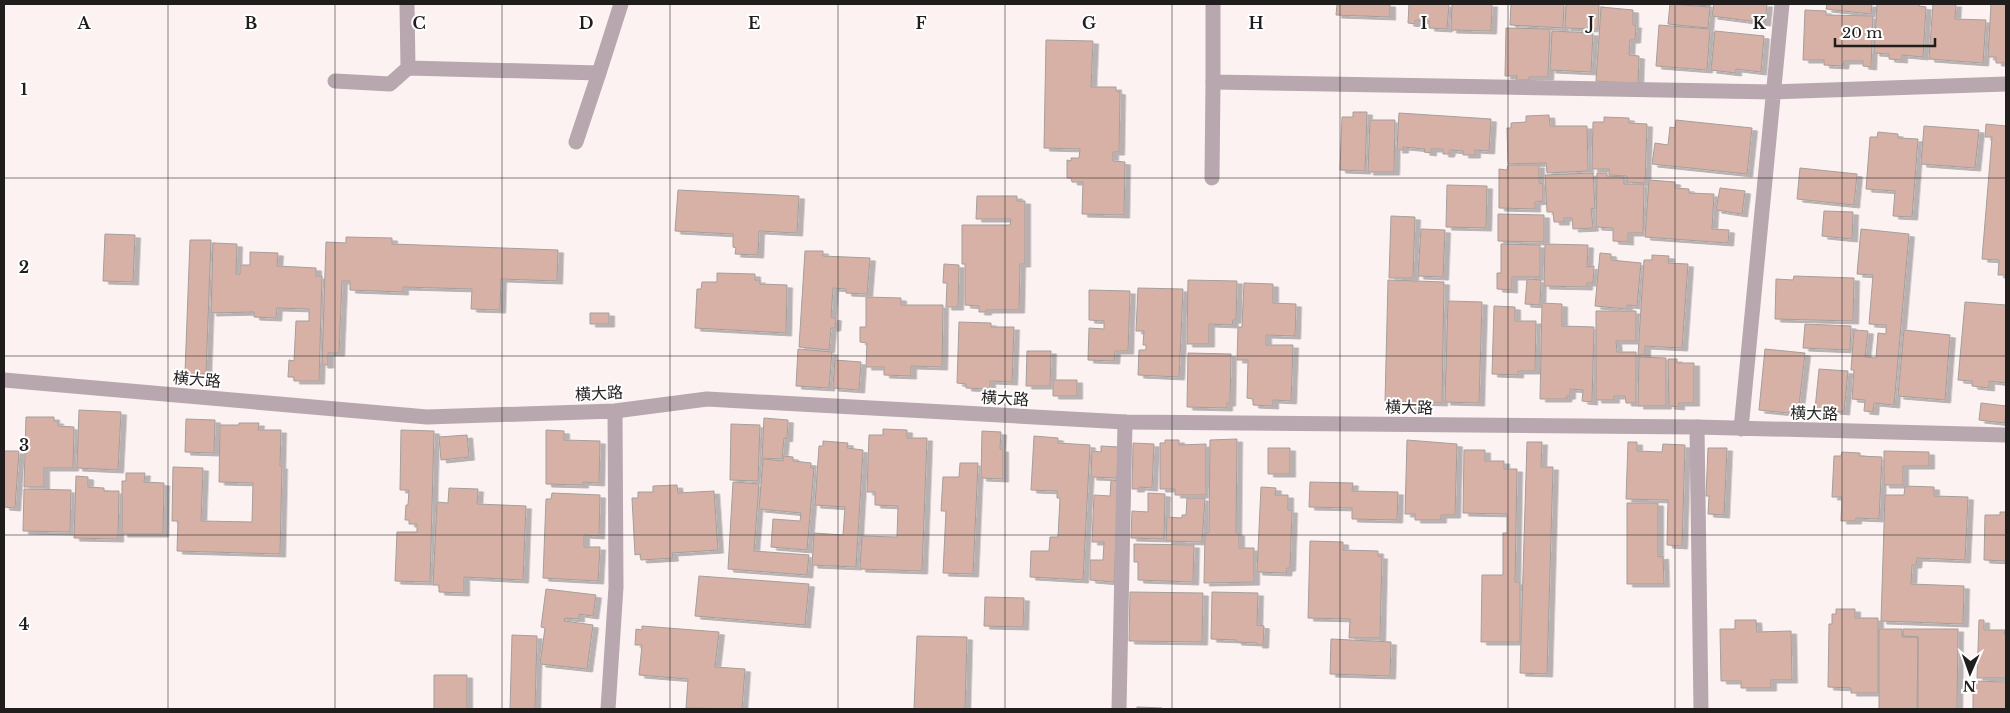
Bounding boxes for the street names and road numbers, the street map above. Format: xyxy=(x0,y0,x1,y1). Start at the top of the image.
street label: 横大路 xyxy=(172,367,222,391)
street label: 横大路 xyxy=(575,382,623,404)
street label: 横大路 xyxy=(981,387,1029,409)
street label: 横大路 xyxy=(1385,397,1433,417)
street label: 横大路 xyxy=(1790,403,1838,423)

